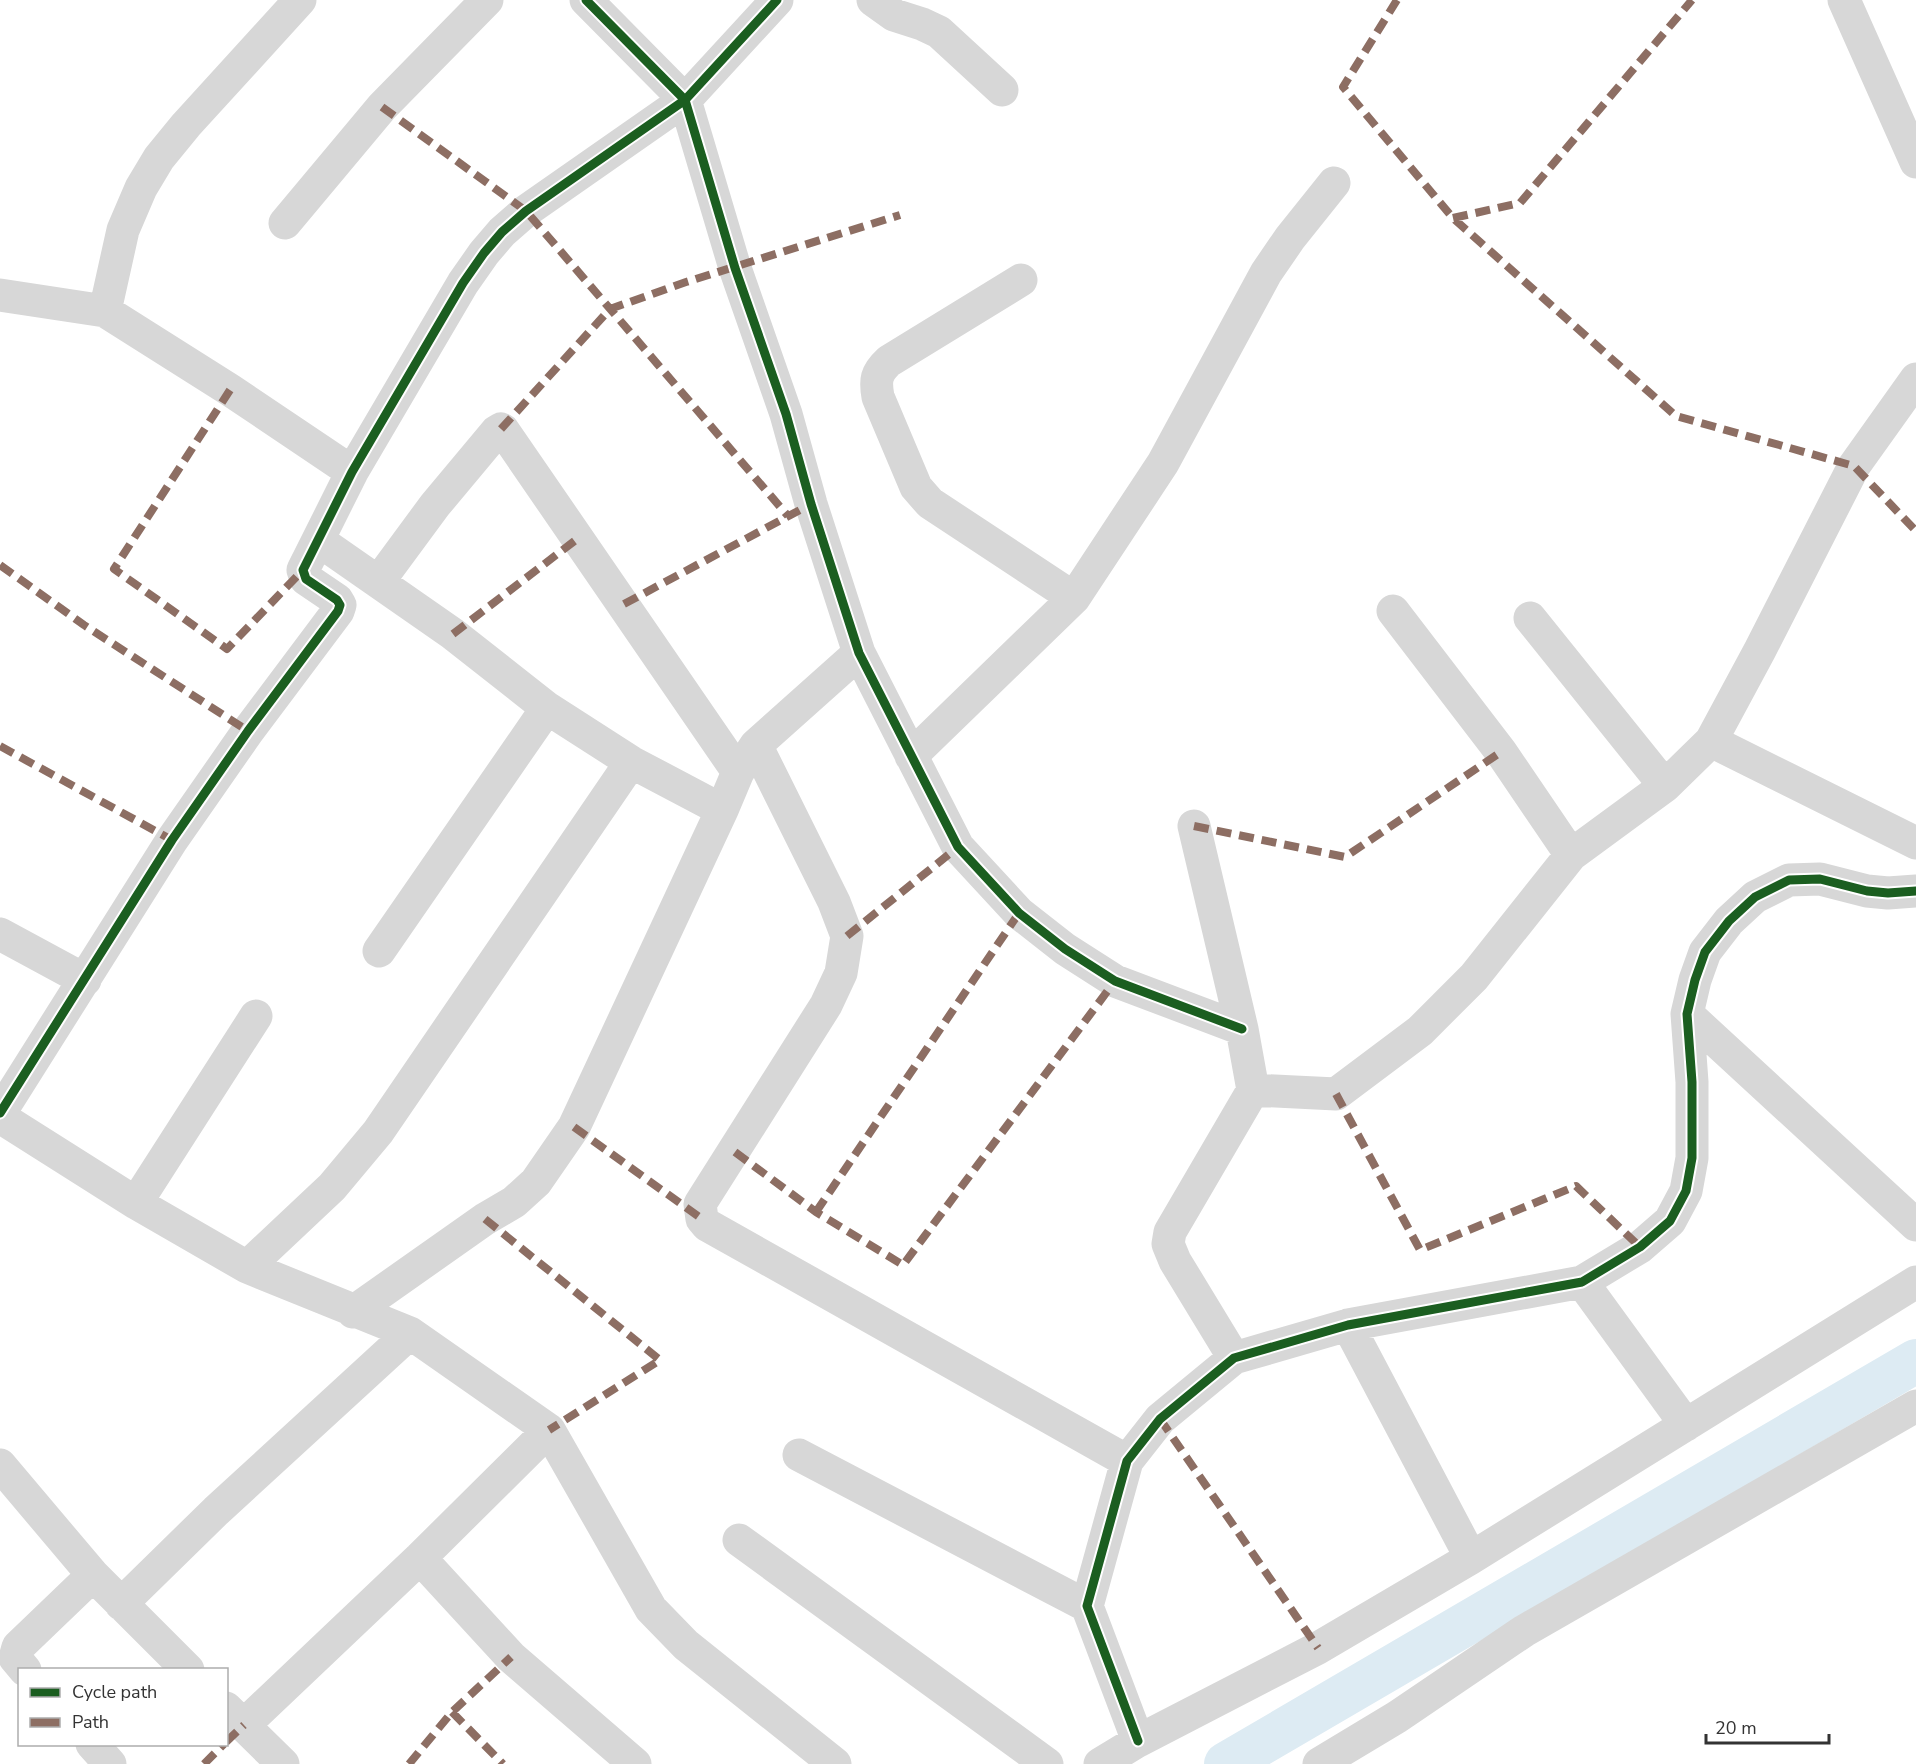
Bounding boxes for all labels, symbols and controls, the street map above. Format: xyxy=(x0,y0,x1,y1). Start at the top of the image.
legend xyxy=(18,1668,228,1746)
text: Cycle path xyxy=(72,1680,157,1704)
scale bar xyxy=(1706,1707,1829,1745)
text: Path xyxy=(72,1710,109,1734)
text: 20 m xyxy=(1715,1716,1757,1740)

